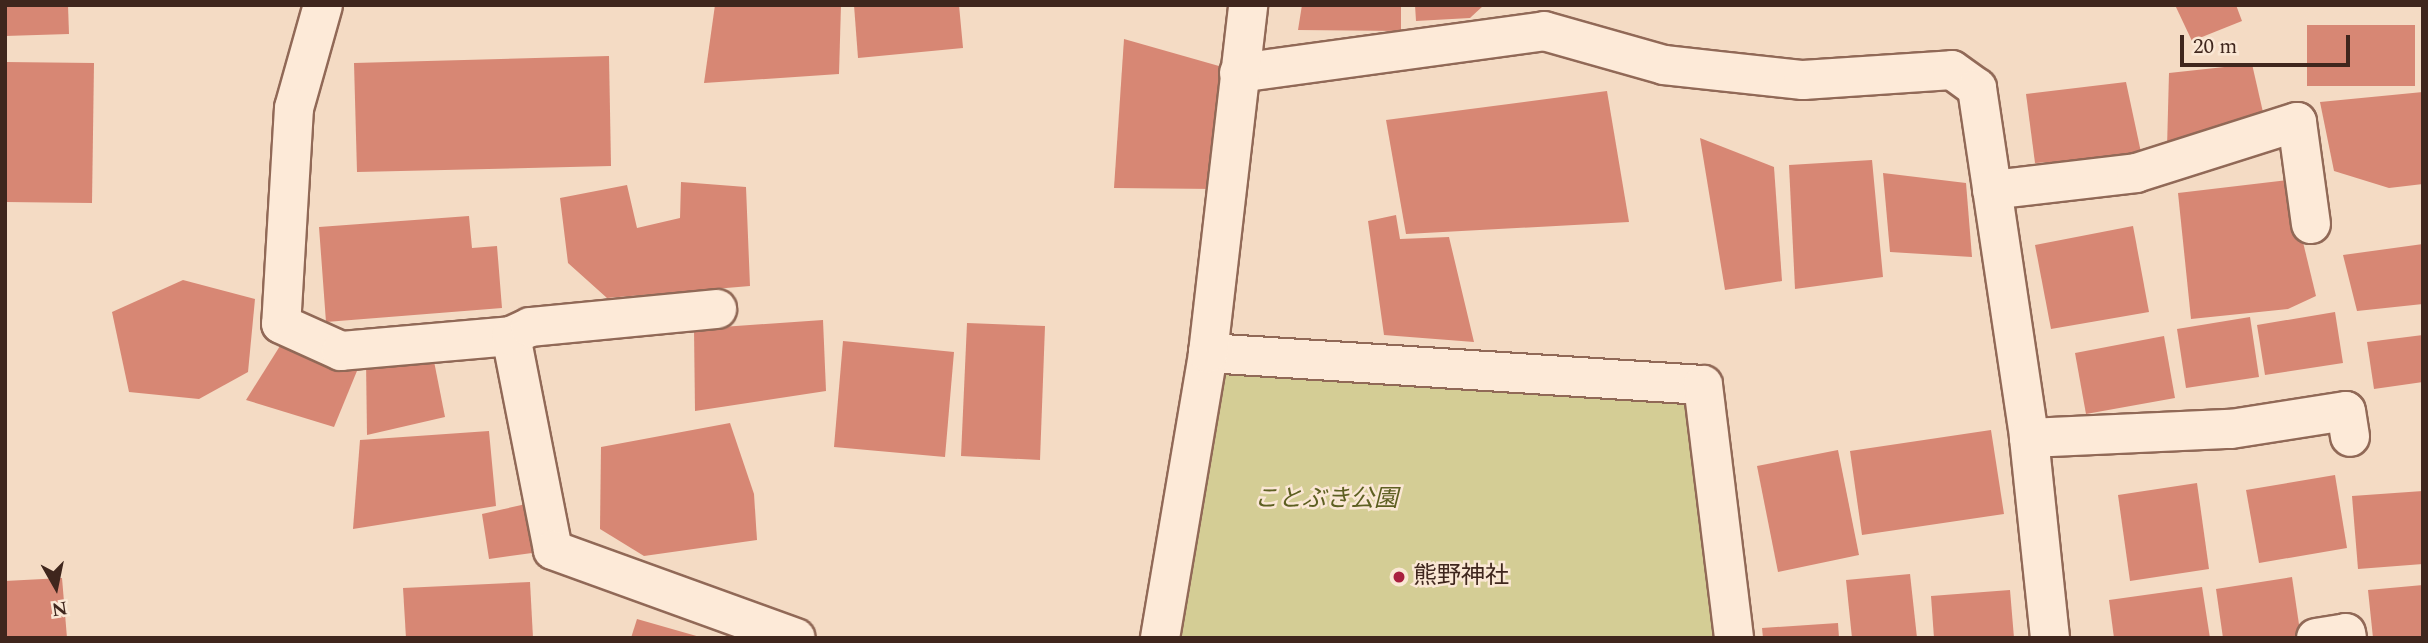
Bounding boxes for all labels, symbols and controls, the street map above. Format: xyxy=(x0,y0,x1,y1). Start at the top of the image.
scale bar xyxy=(2183,21,2353,65)
text: 20 m xyxy=(2193,31,2237,63)
park label: ことぶき公園 xyxy=(1254,486,1398,514)
north arrow xyxy=(21,552,91,622)
place label: 熊野神社 xyxy=(1413,563,1509,591)
marker: 熊野神社 xyxy=(1391,569,1407,585)
text: N xyxy=(49,593,69,624)

